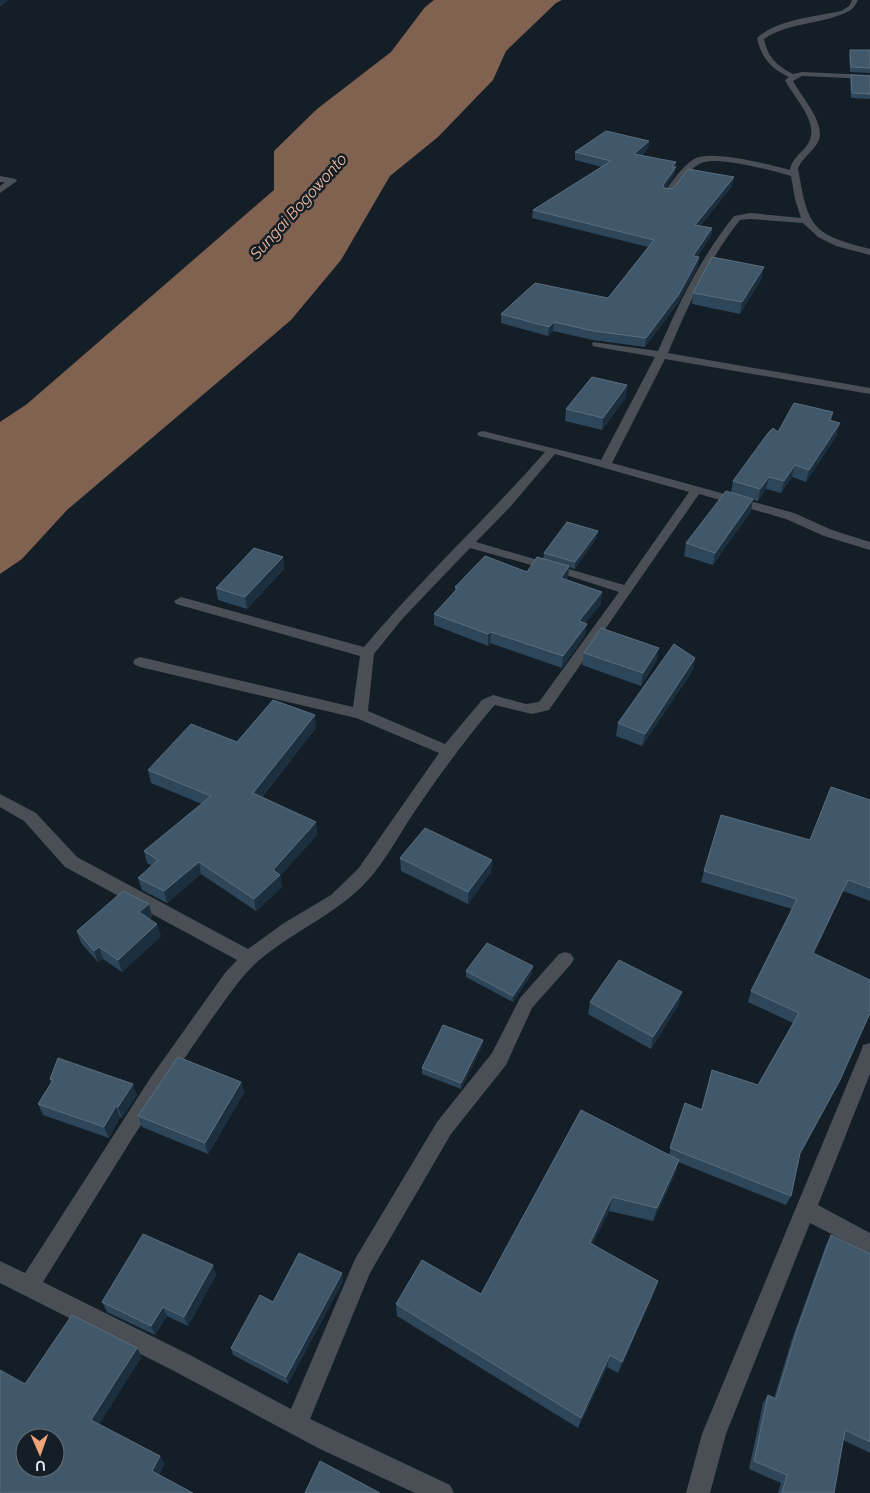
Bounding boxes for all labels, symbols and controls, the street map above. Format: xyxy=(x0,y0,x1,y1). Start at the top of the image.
water label: Sungai Bogowonto xyxy=(245,150,351,264)
north arrow xyxy=(15,1428,65,1478)
text: U xyxy=(35,1458,46,1474)

